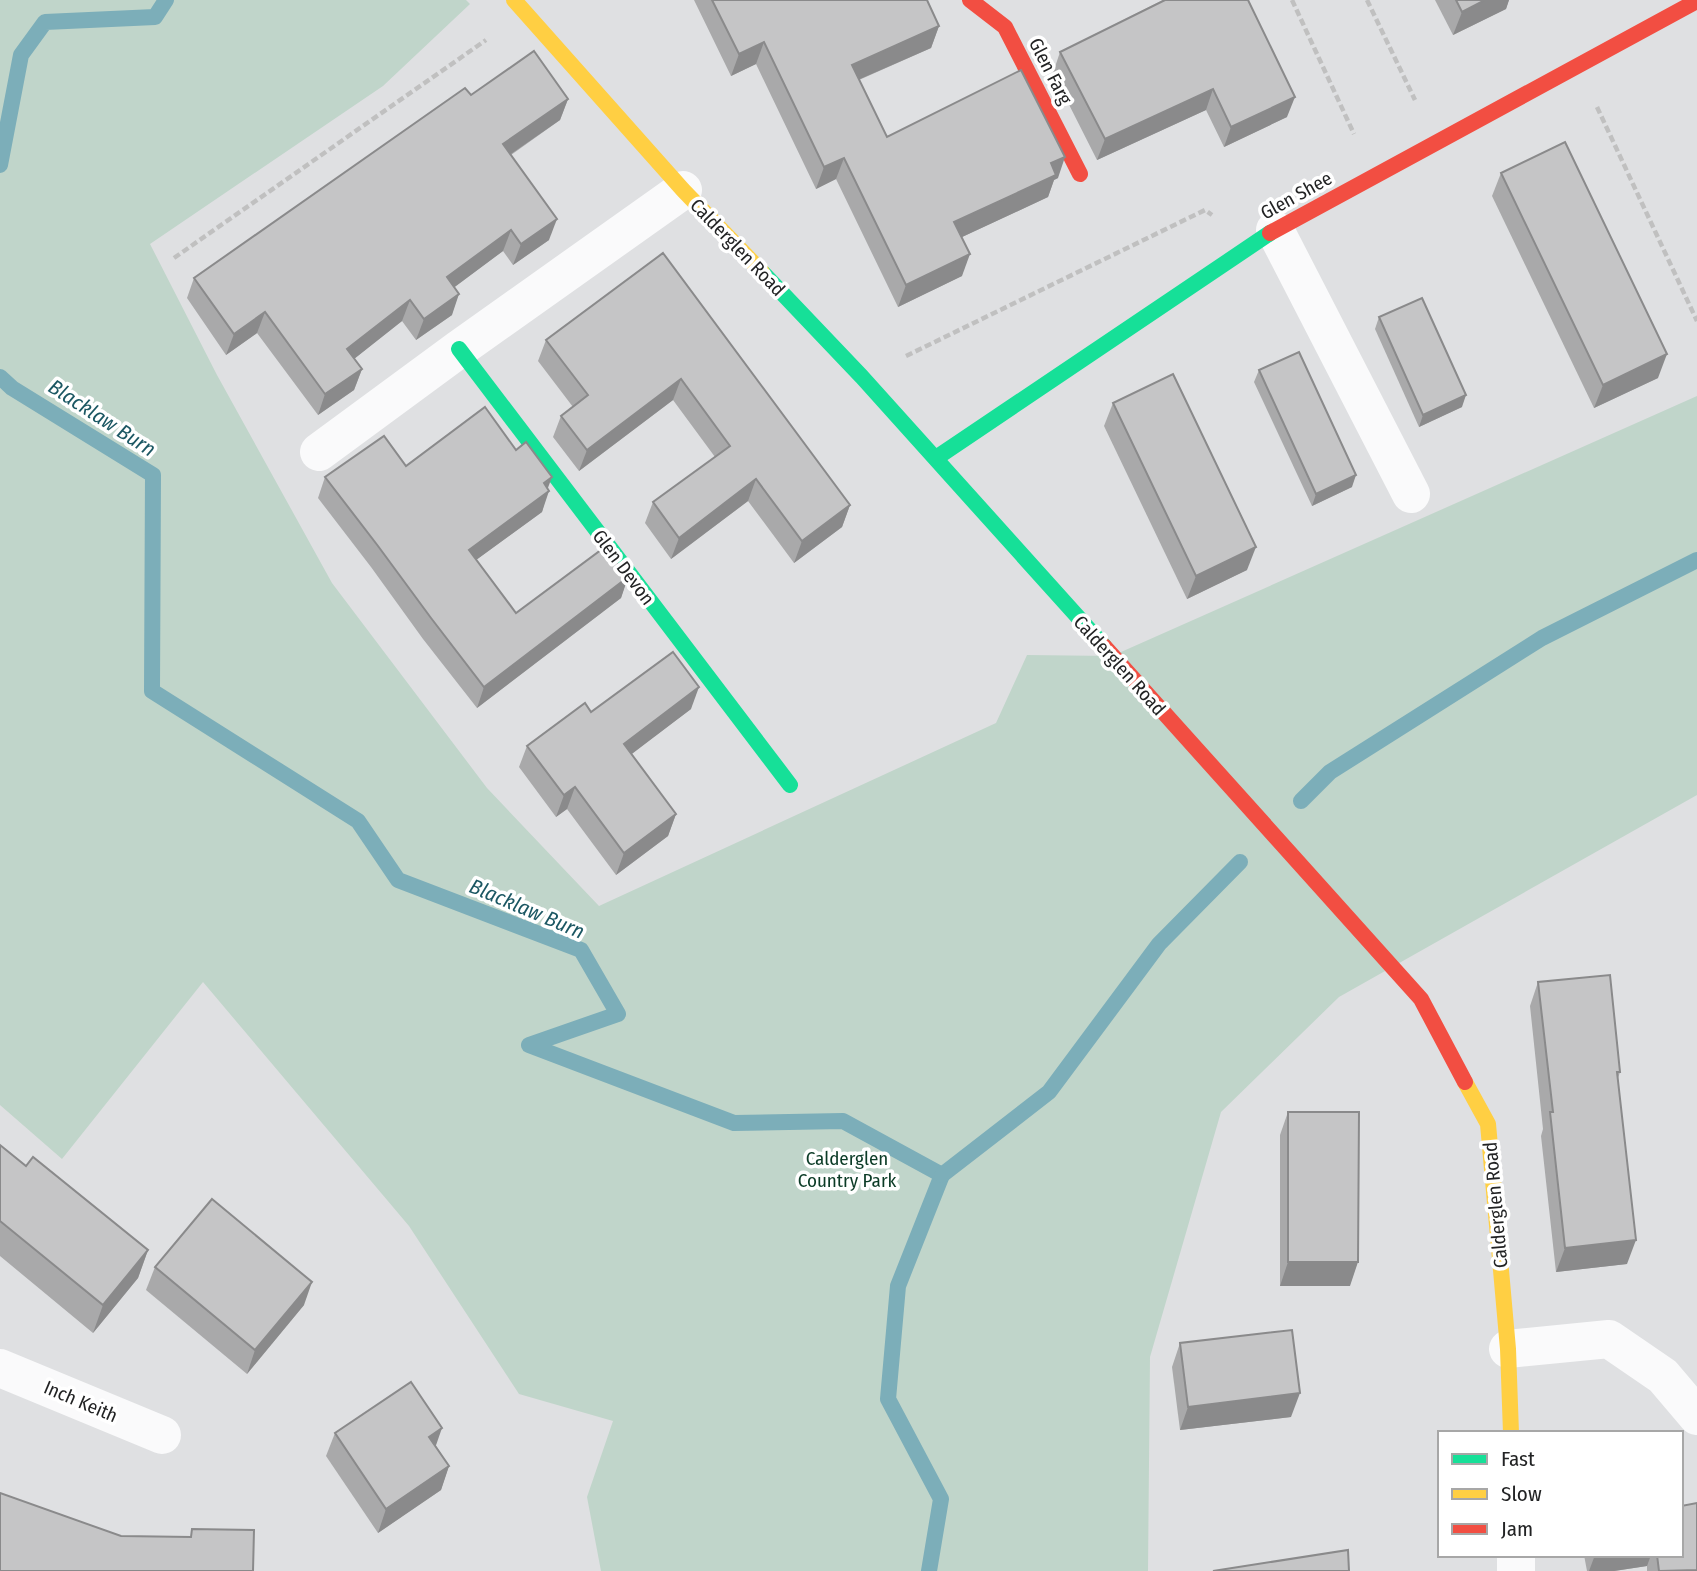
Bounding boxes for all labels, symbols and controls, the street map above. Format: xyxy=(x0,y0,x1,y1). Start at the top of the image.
street label: Glen Farg xyxy=(1024,34,1077,108)
street label: Glen Shee xyxy=(1257,166,1336,224)
street label: Calderglen Road xyxy=(685,194,790,301)
water label: Blacklaw Burn xyxy=(44,374,160,462)
street label: Glen Devon xyxy=(588,525,659,610)
street label: Calderglen Road xyxy=(1069,611,1171,720)
water label: Blacklaw Burn xyxy=(465,873,589,945)
street label: Calderglen Road xyxy=(1479,1141,1512,1269)
park label: Calderglen Country Park xyxy=(798,1147,897,1192)
street label: Inch Keith xyxy=(41,1376,121,1427)
legend xyxy=(1438,1431,1683,1557)
text: Fast xyxy=(1501,1446,1535,1472)
text: Slow xyxy=(1501,1481,1542,1507)
text: Jam xyxy=(1501,1516,1533,1542)

